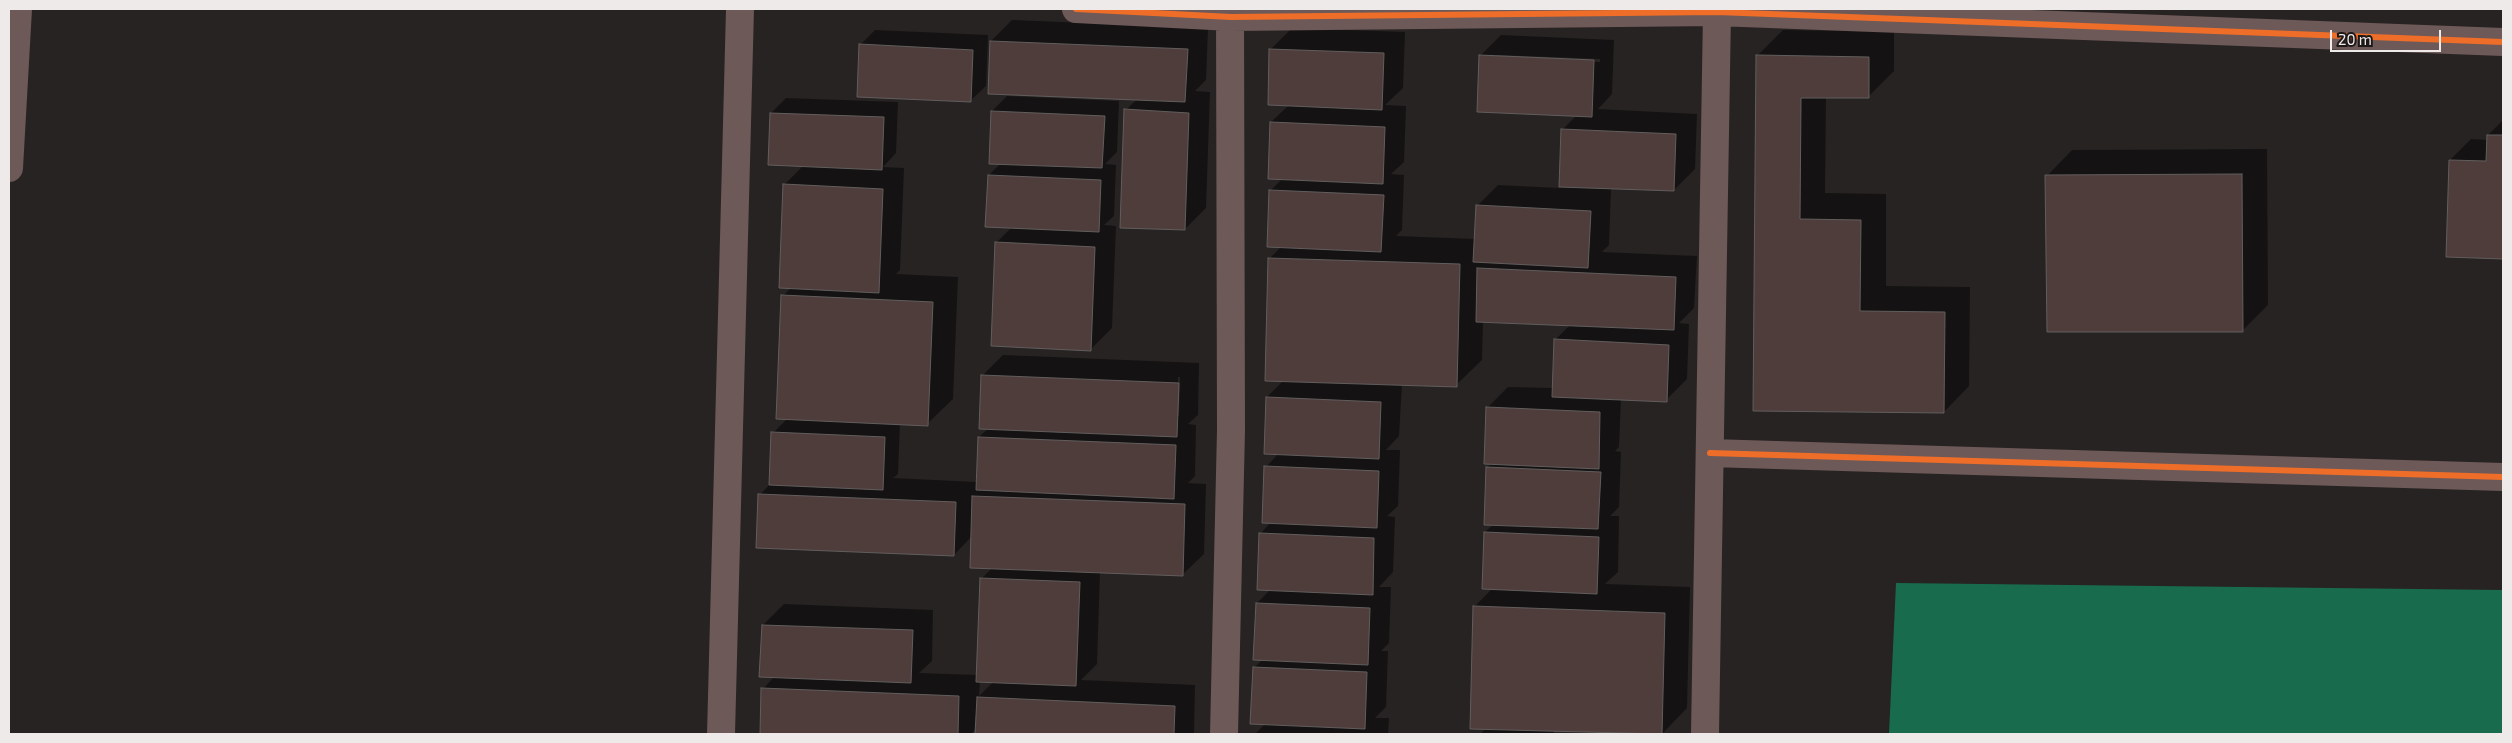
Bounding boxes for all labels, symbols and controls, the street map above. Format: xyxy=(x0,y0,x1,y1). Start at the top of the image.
scale bar xyxy=(2332,20,2443,52)
text: 20 m xyxy=(2338,30,2372,48)

